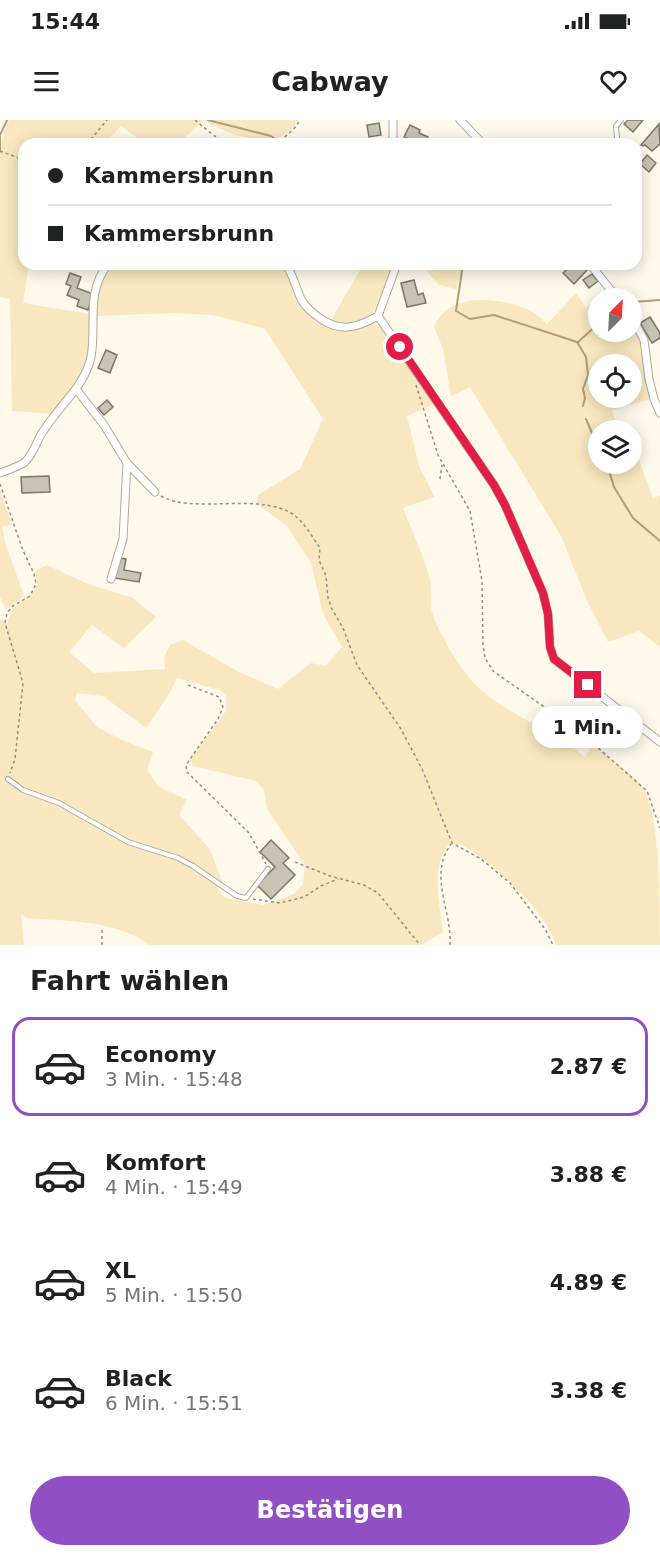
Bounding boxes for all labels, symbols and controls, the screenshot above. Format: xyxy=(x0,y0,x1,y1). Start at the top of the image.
text: 15:44 xyxy=(30,9,100,34)
icon: menu xyxy=(30,65,63,98)
icon: heart xyxy=(597,65,630,98)
text: Cabway xyxy=(271,66,389,97)
text: Kammersbrunn xyxy=(84,163,274,188)
text: Kammersbrunn xyxy=(84,221,274,246)
north arrow xyxy=(588,288,642,342)
map controls xyxy=(588,288,642,474)
route start xyxy=(386,333,413,360)
button: locate xyxy=(588,354,642,408)
button: layers xyxy=(588,420,642,474)
route end xyxy=(574,671,601,698)
callout: 1 Min. xyxy=(532,706,644,748)
text: 1 Min. xyxy=(553,715,622,739)
text: Fahrt wählen xyxy=(30,965,229,996)
icon: car xyxy=(33,1040,87,1094)
text: Economy xyxy=(105,1042,216,1067)
text: 2.87 € xyxy=(550,1054,627,1079)
text: 3 Min. · 15:48 xyxy=(105,1067,243,1091)
icon: car xyxy=(33,1148,87,1202)
text: Komfort xyxy=(105,1150,206,1175)
text: 3.88 € xyxy=(550,1162,627,1187)
text: 4 Min. · 15:49 xyxy=(105,1175,243,1199)
icon: car xyxy=(33,1256,87,1310)
text: XL xyxy=(105,1258,136,1283)
text: 4.89 € xyxy=(550,1270,627,1295)
text: 5 Min. · 15:50 xyxy=(105,1283,243,1307)
icon: car xyxy=(33,1364,87,1418)
text: Black xyxy=(105,1366,172,1391)
text: 3.38 € xyxy=(550,1378,627,1403)
text: 6 Min. · 15:51 xyxy=(105,1391,243,1415)
button: Bestätigen xyxy=(30,1476,630,1545)

